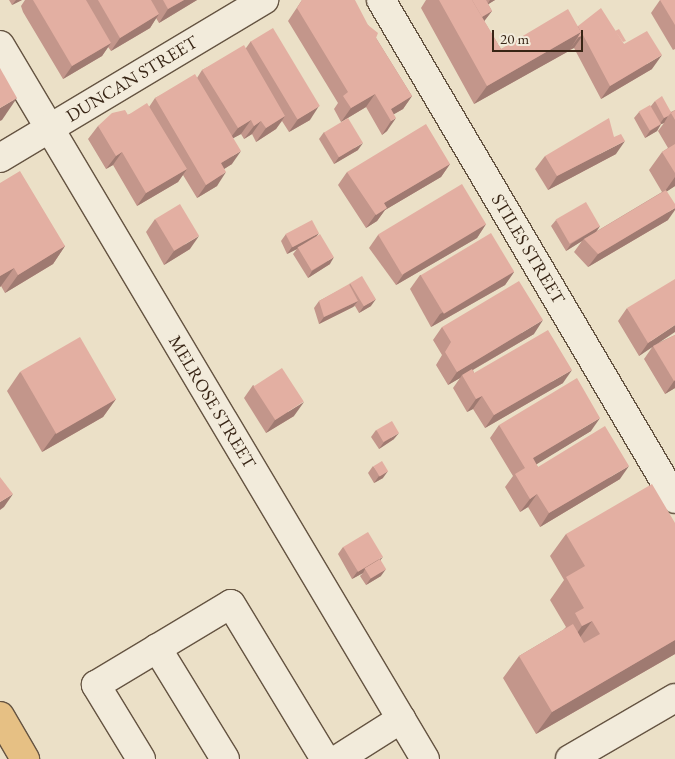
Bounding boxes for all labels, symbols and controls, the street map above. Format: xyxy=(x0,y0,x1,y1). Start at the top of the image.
scale bar xyxy=(495,20,586,52)
text: 20 m xyxy=(500,29,529,48)
street label: DUNCAN STREET xyxy=(62,31,202,127)
street label: STILES STREET xyxy=(487,190,569,308)
street label: MELROSE STREET xyxy=(164,332,260,472)

